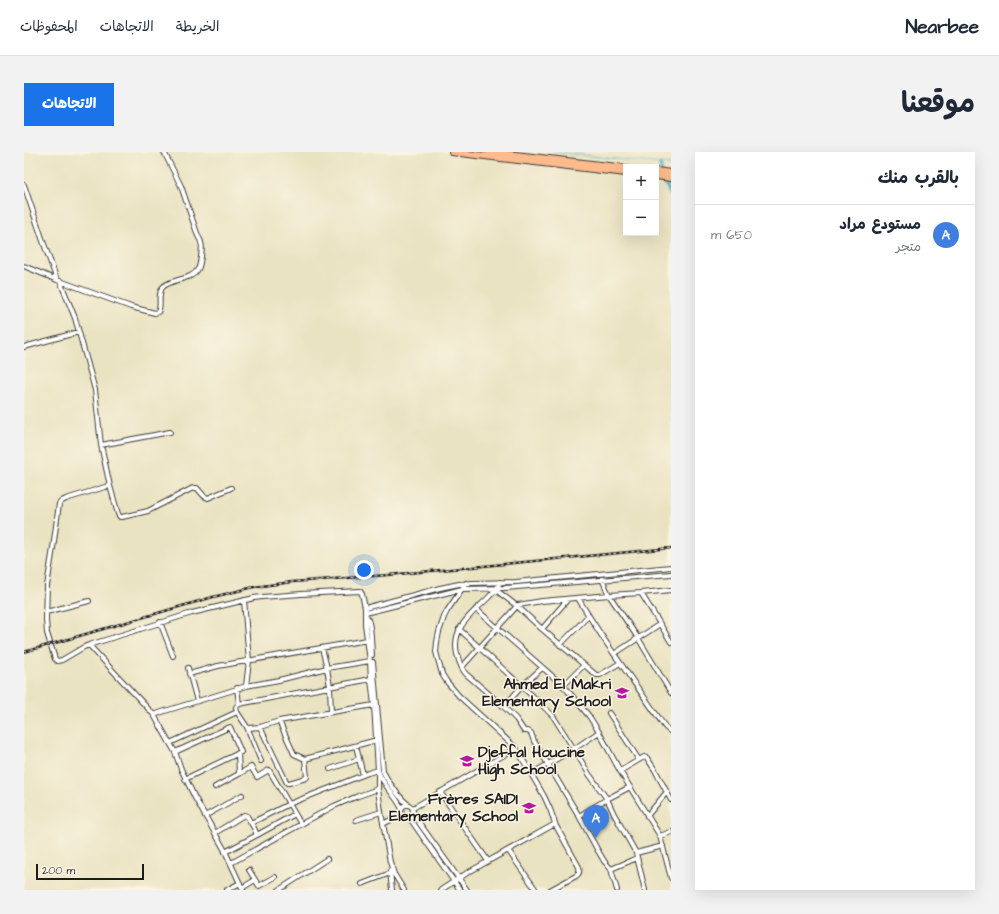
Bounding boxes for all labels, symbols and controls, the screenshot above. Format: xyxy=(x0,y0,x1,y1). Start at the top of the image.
text: Nearbee xyxy=(905,14,979,41)
text: المحفوظات xyxy=(20,17,78,37)
text: الاتجاهات xyxy=(100,17,154,37)
text: الخريطة xyxy=(176,17,219,37)
button: الاتجاهات xyxy=(24,83,114,126)
text: موقعنا xyxy=(901,84,975,123)
map controls xyxy=(623,164,659,236)
button: + xyxy=(623,164,659,200)
text: بالقرب منك xyxy=(878,166,959,190)
button: − xyxy=(623,200,659,236)
text: مستودع مراد xyxy=(839,214,921,235)
text: 650 m xyxy=(711,226,752,244)
text: A xyxy=(942,226,950,244)
text: متجر xyxy=(896,238,921,256)
your location xyxy=(354,560,374,580)
place label: Ahmed El Makri Elementary School xyxy=(482,674,612,713)
school or university icon: Ahmed El Makri Elementary School xyxy=(614,685,630,701)
place label: Djeffal Houcine High School xyxy=(478,742,585,782)
school or university icon: Djeffal Houcine High School xyxy=(459,753,475,769)
place label: Frères SAIDI Elementary School xyxy=(389,789,519,828)
school or university icon: Frères SAIDI Elementary School xyxy=(521,800,537,816)
pin: A xyxy=(583,805,609,838)
scale bar xyxy=(36,862,144,881)
text: 200 m xyxy=(42,863,75,878)

